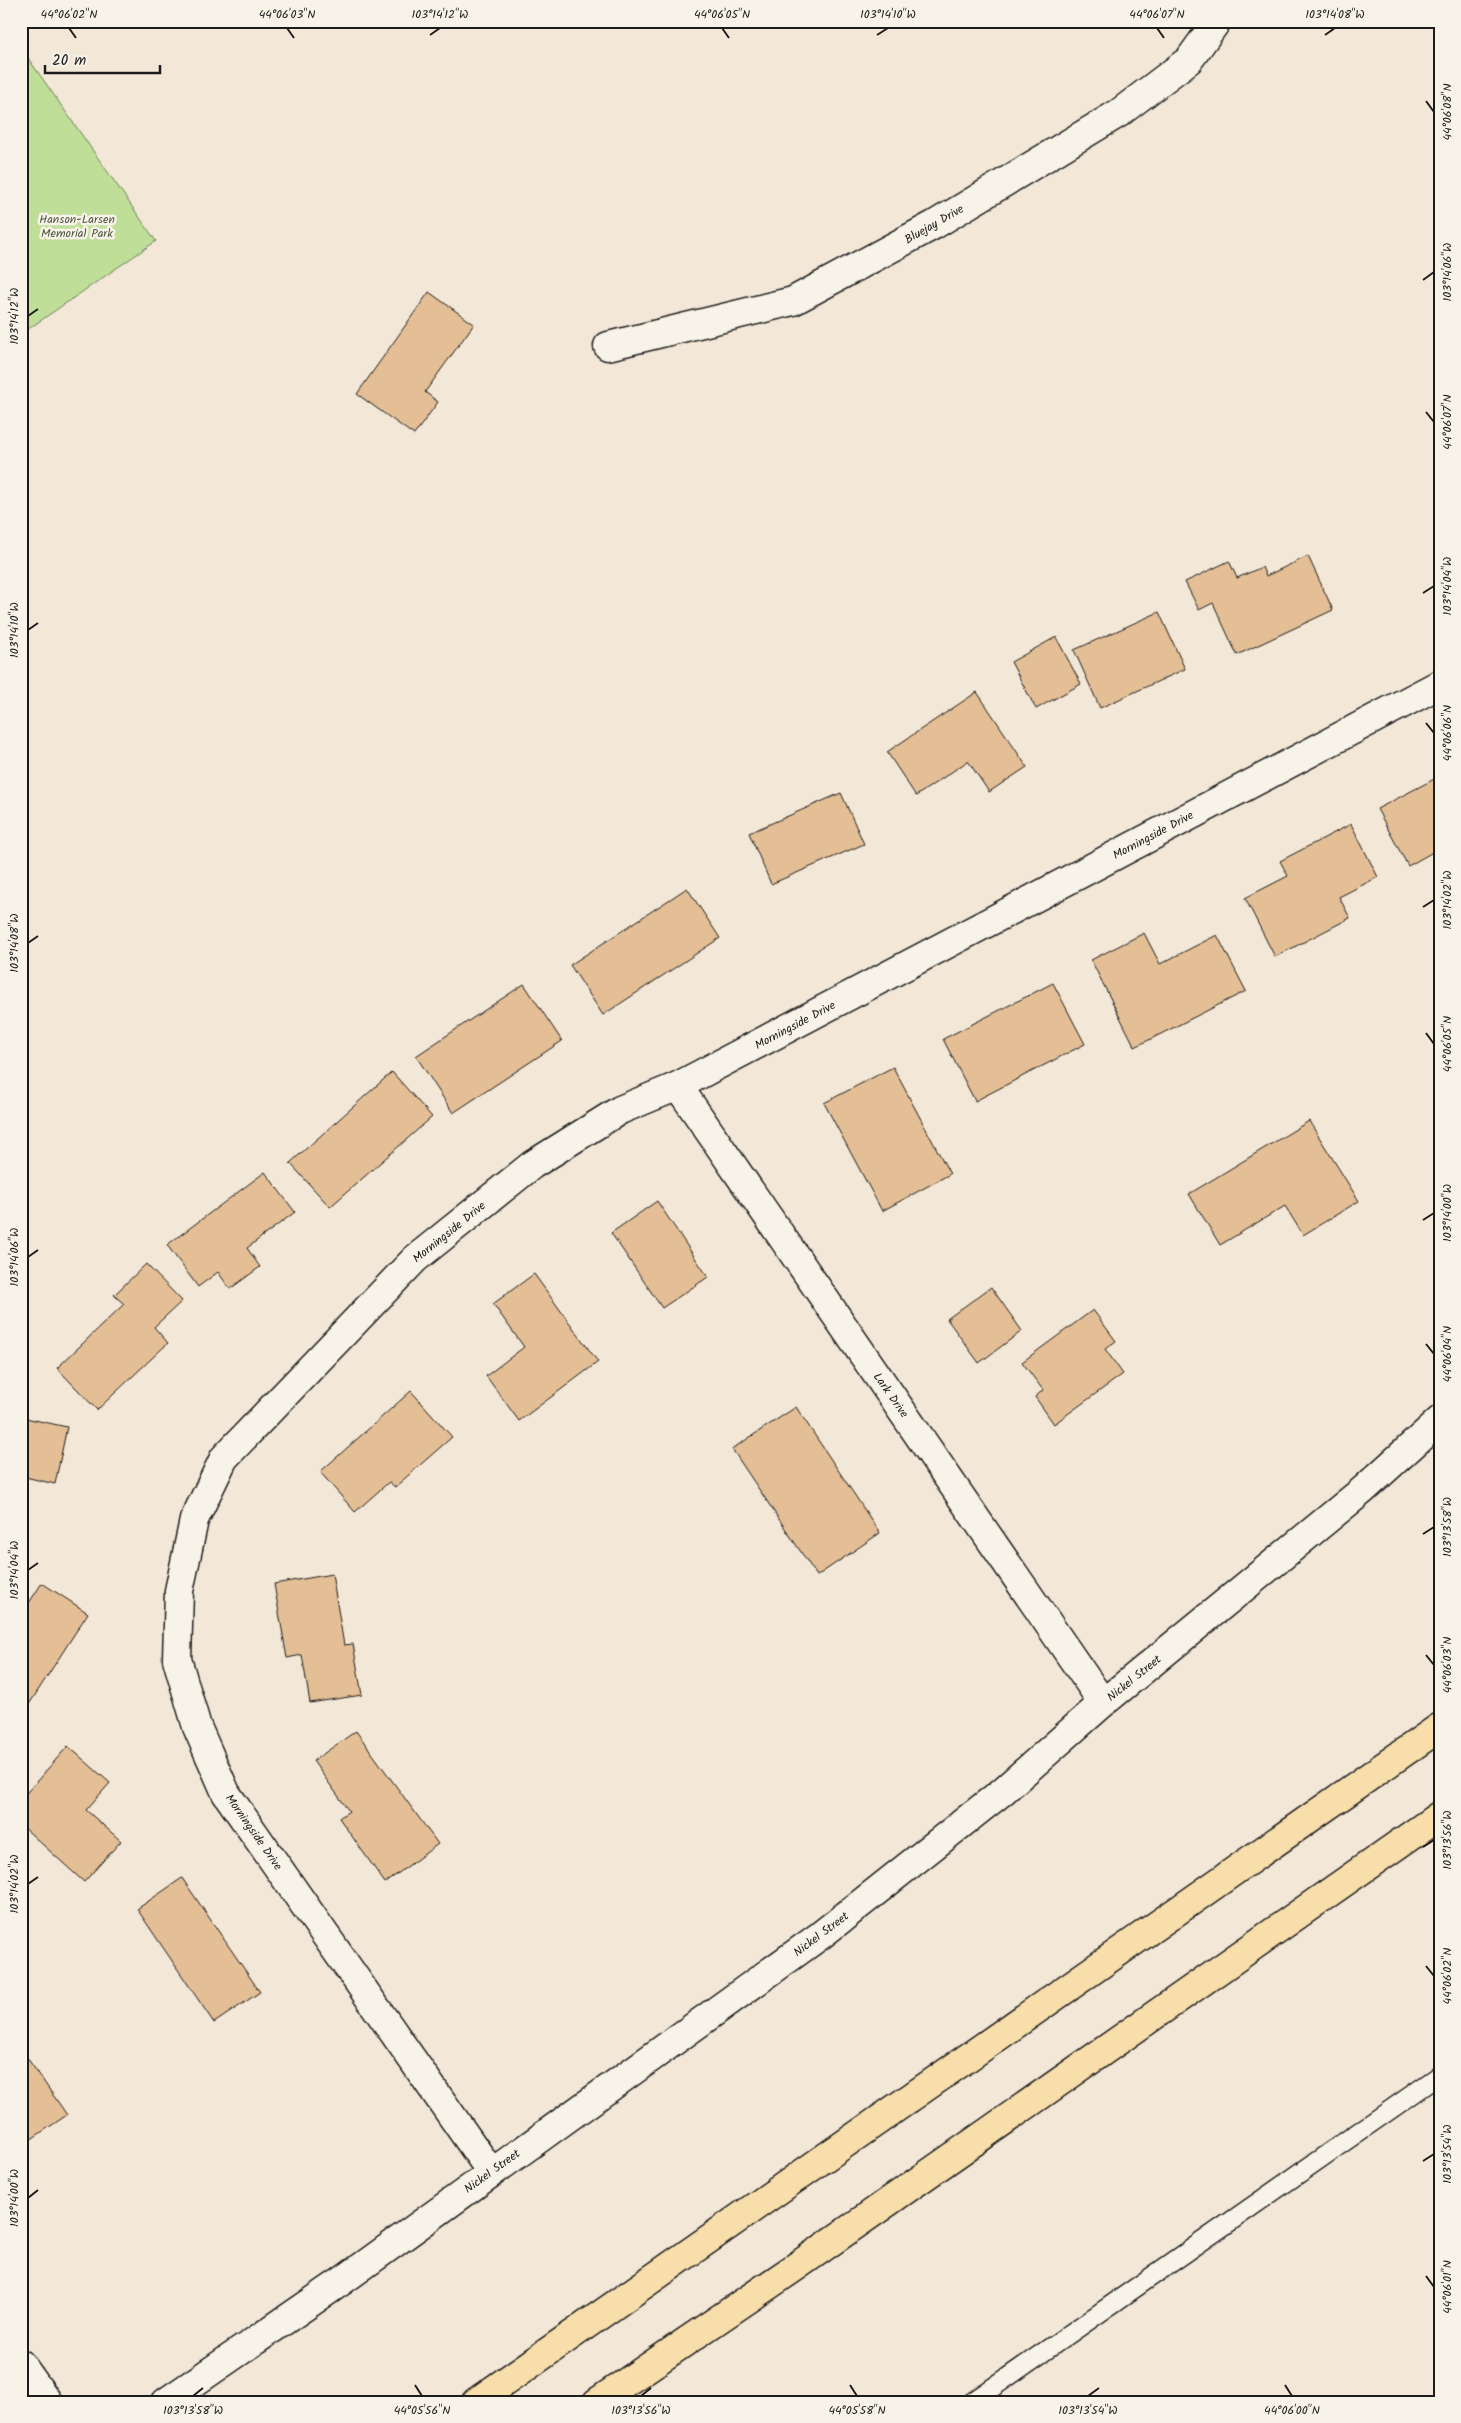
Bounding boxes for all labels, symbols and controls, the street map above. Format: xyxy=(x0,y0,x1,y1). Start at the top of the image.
text: 44°06'02"N xyxy=(41,5,97,24)
text: 44°06'03"N xyxy=(259,5,315,24)
text: 103°14'12"W xyxy=(412,5,468,24)
text: 44°06'05"N xyxy=(694,5,750,24)
text: 103°14'10"W xyxy=(860,5,916,24)
text: 44°06'07"N xyxy=(1129,5,1185,24)
text: 103°14'08"W xyxy=(1305,5,1365,24)
scale bar xyxy=(45,42,160,74)
text: 20 m xyxy=(52,49,86,73)
text: 44°06'08"N xyxy=(1438,83,1457,141)
street label: Bluejay Drive xyxy=(901,199,968,249)
park label: Hanson-Larsen Memorial Park xyxy=(39,210,115,243)
text: 103°14'06"W xyxy=(1438,243,1457,301)
text: 103°14'12"W xyxy=(5,288,24,344)
text: 44°06'07"N xyxy=(1438,394,1457,450)
text: 103°14'04"W xyxy=(1438,557,1457,615)
text: 103°14'10"W xyxy=(5,602,24,658)
text: 44°06'06"N xyxy=(1438,705,1457,761)
street label: Morningside Drive xyxy=(1109,806,1198,865)
text: 103°14'02"W xyxy=(1438,870,1457,930)
text: 103°14'08"W xyxy=(5,913,24,973)
street label: Morningside Drive xyxy=(751,996,840,1055)
text: 44°06'05"N xyxy=(1438,1016,1457,1072)
text: 103°14'00"W xyxy=(1438,1184,1457,1242)
street label: Morningside Drive xyxy=(409,1196,491,1268)
text: 103°14'06"W xyxy=(5,1228,24,1286)
text: 44°06'04"N xyxy=(1438,1326,1457,1382)
street label: Lark Drive xyxy=(868,1369,914,1422)
text: 103°13'58"W xyxy=(1438,1497,1457,1557)
text: 103°14'04"W xyxy=(5,1541,24,1599)
text: 44°06'03"N xyxy=(1438,1637,1457,1693)
street label: Nickel Street xyxy=(1103,1650,1166,1706)
street label: Morningside Drive xyxy=(220,1790,287,1875)
text: 103°13'56"W xyxy=(1438,1810,1457,1870)
text: 103°14'02"W xyxy=(5,1854,24,1914)
street label: Nickel Street xyxy=(789,1907,853,1962)
text: 44°06'02"N xyxy=(1438,1948,1457,2004)
text: 103°13'54"W xyxy=(1438,2124,1457,2184)
street label: Nickel Street xyxy=(460,2144,525,2198)
text: 103°14'00"W xyxy=(5,2169,24,2227)
text: 44°06'01"N xyxy=(1438,2260,1457,2314)
text: 103°13'58"W xyxy=(163,2401,223,2420)
text: 44°05'56"N xyxy=(394,2401,450,2420)
text: 103°13'56"W xyxy=(611,2401,671,2420)
text: 44°05'58"N xyxy=(828,2401,886,2420)
text: 103°13'54"W xyxy=(1058,2401,1118,2420)
text: 44°06'00"N xyxy=(1264,2401,1320,2420)

